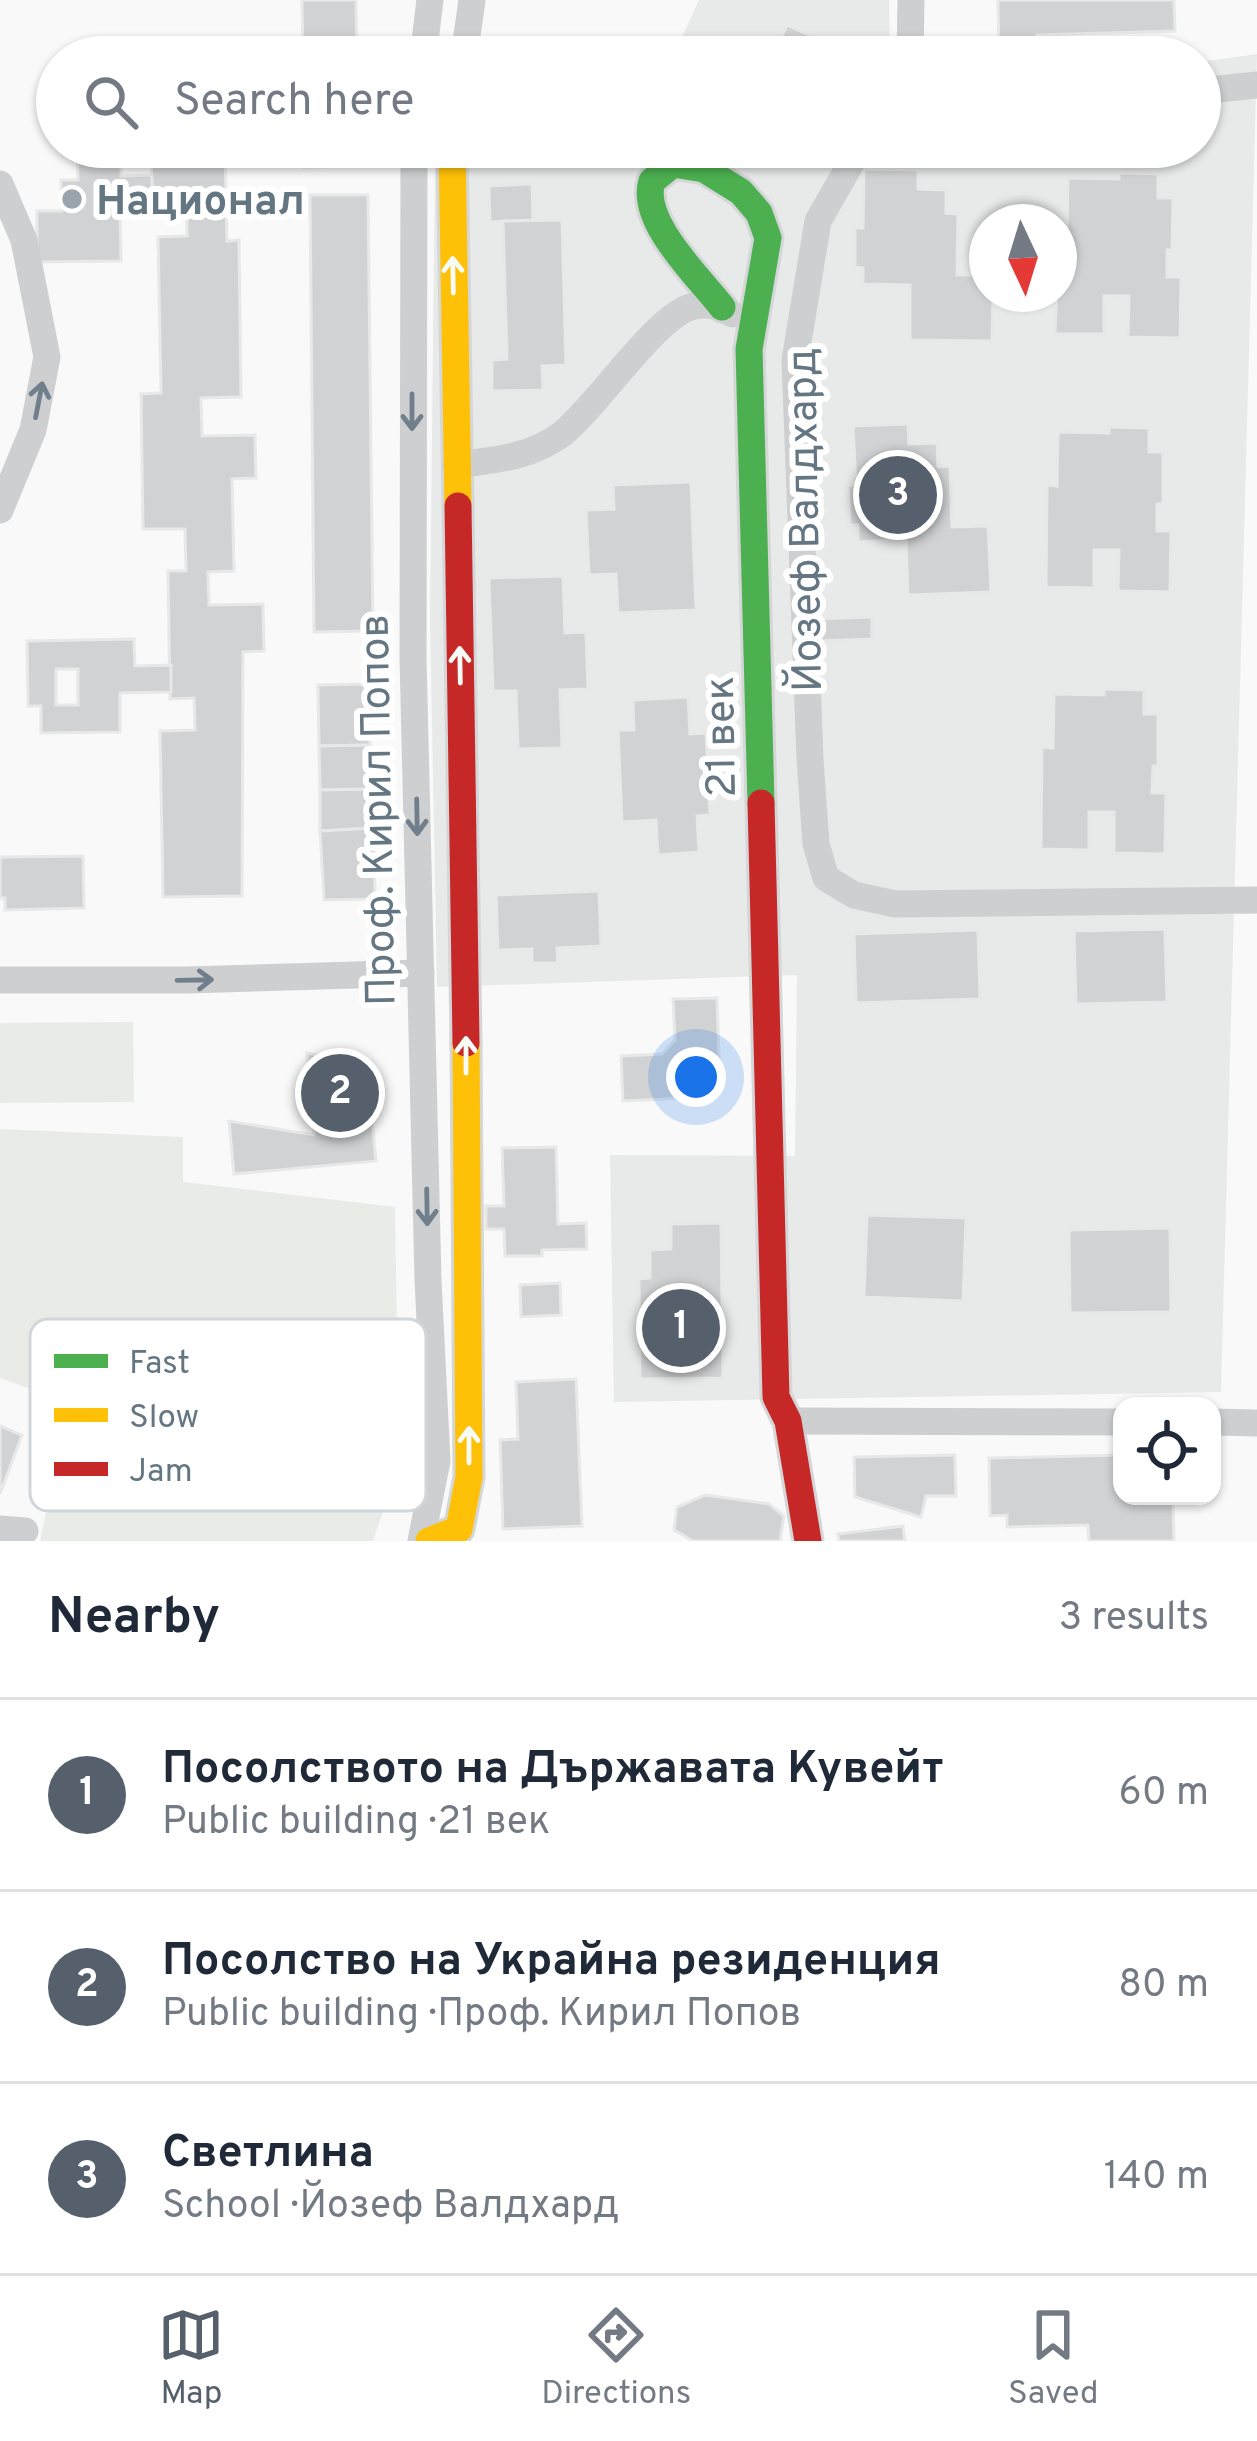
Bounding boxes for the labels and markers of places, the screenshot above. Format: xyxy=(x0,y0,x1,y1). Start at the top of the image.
place label: Национал xyxy=(96,177,305,230)
marker: Национал xyxy=(59,186,85,212)
pin: 3 xyxy=(859,450,937,540)
pin: 2 xyxy=(301,1048,379,1138)
pin: 1 xyxy=(642,1283,720,1373)

